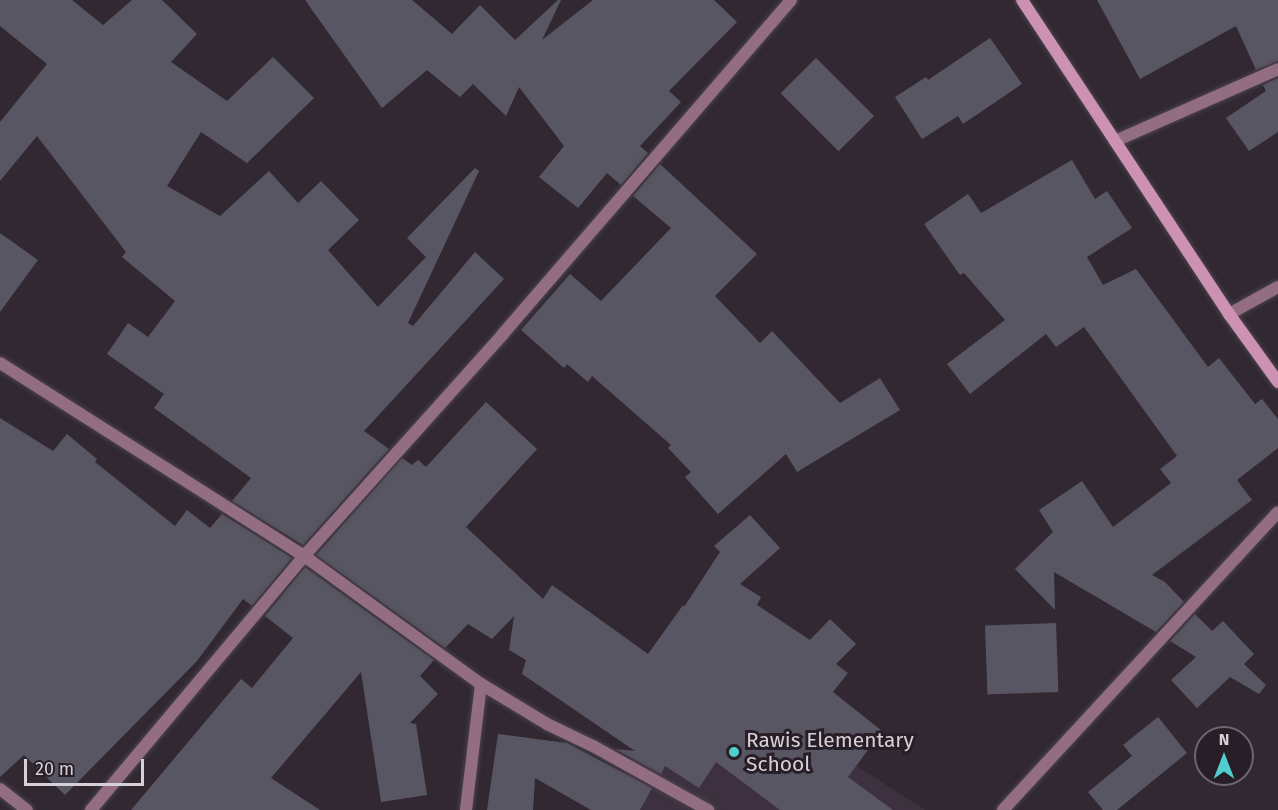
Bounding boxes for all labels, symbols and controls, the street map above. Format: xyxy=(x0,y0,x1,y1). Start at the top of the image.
north arrow xyxy=(1194,726,1254,786)
place label: Rawis Elementary School xyxy=(746,727,914,777)
text: N xyxy=(1219,730,1229,749)
marker: Rawis Elementary School xyxy=(727,745,741,759)
scale bar xyxy=(27,747,147,785)
text: 20 m xyxy=(35,758,74,780)

